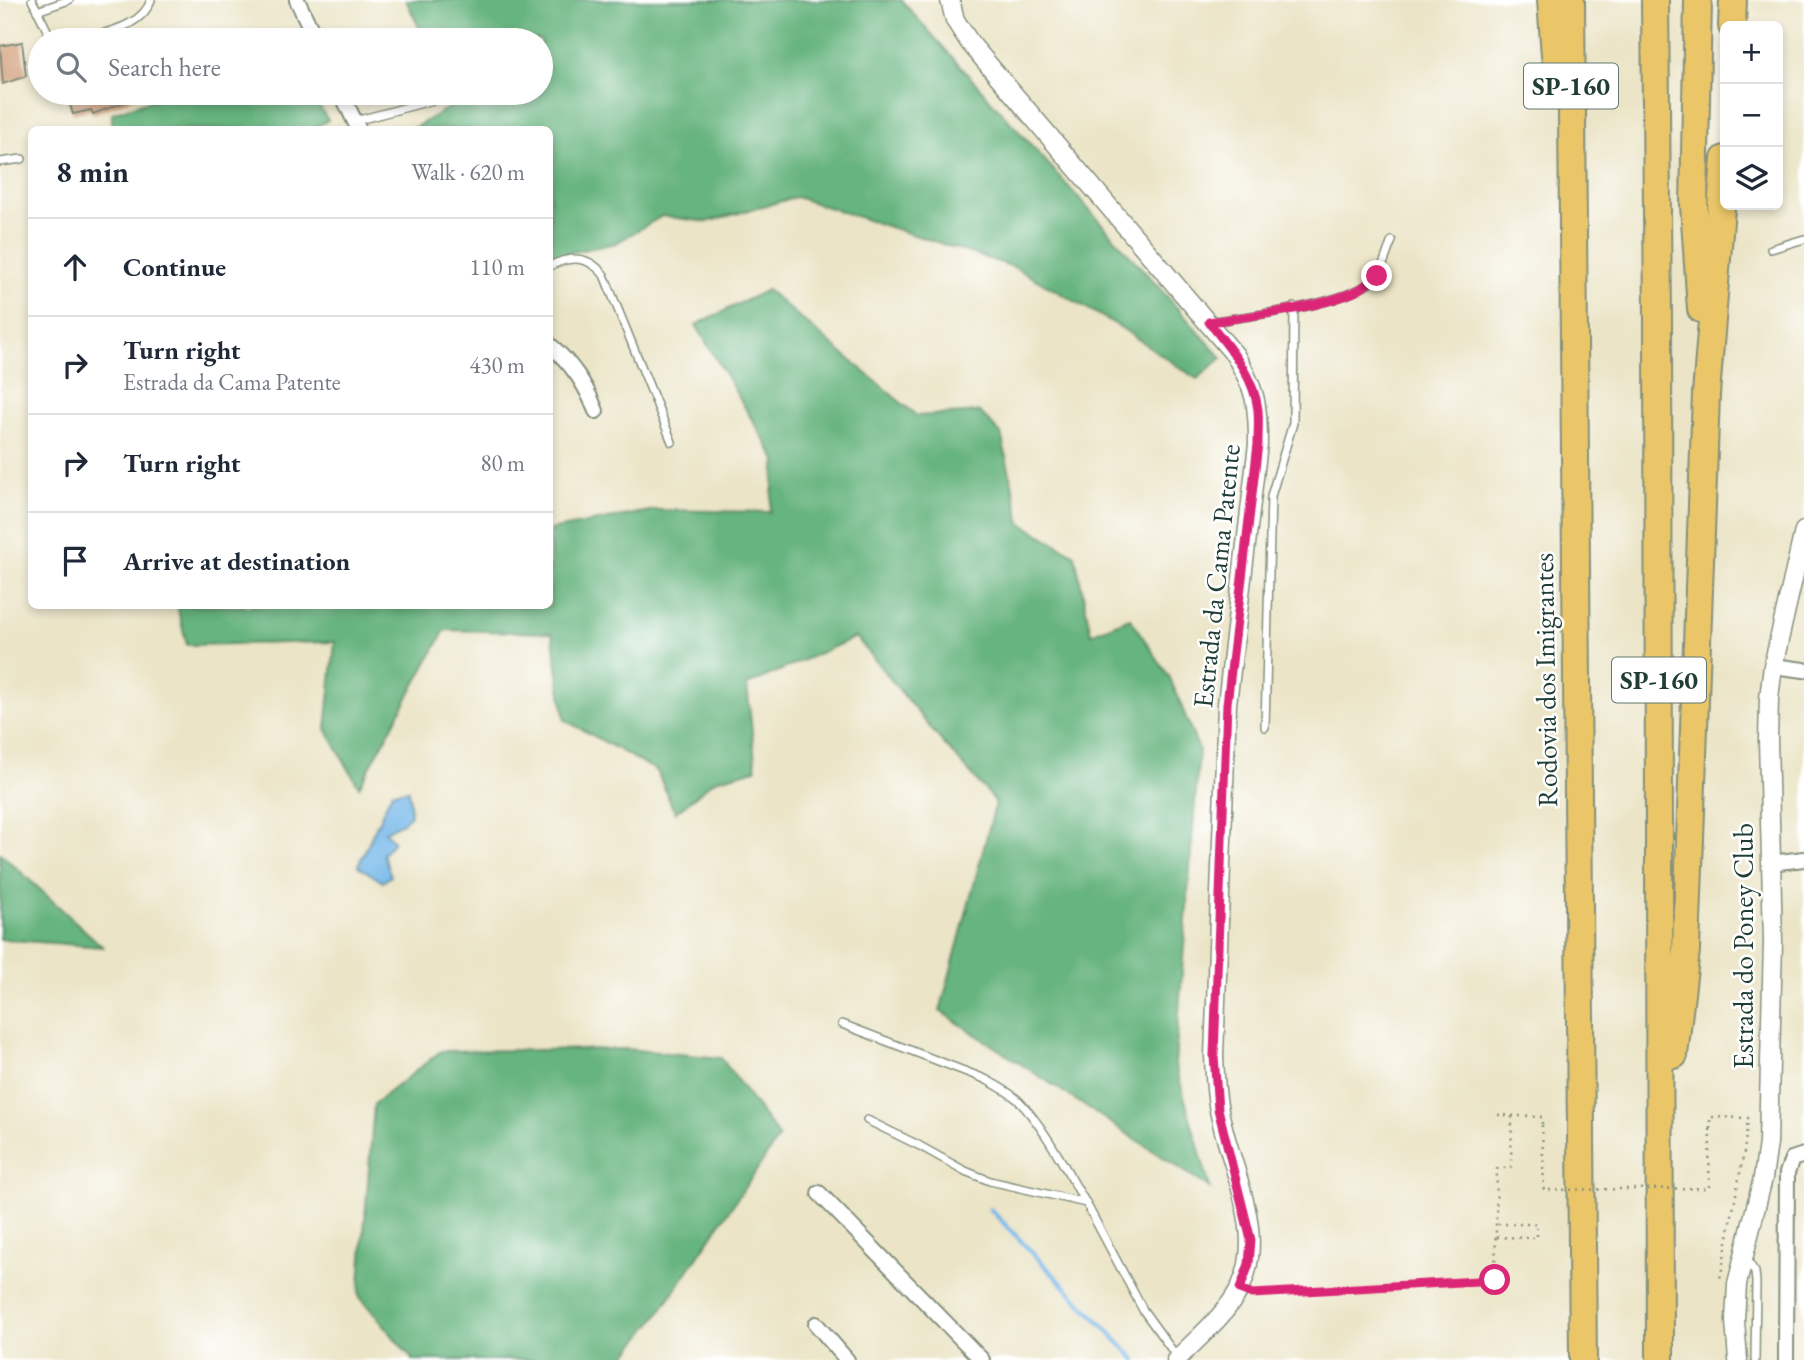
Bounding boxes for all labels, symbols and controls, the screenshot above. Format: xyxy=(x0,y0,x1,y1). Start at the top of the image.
map controls xyxy=(1720,21,1783,210)
button: + xyxy=(1720,21,1783,84)
search box xyxy=(28,28,553,105)
icon: search xyxy=(52,48,90,86)
text: Search here xyxy=(108,50,221,84)
road number: SP-160 xyxy=(1524,64,1618,108)
button: − xyxy=(1720,84,1783,147)
button: layers xyxy=(1720,147,1783,210)
text: 8 min xyxy=(56,152,129,191)
text: Walk · 620 m xyxy=(411,157,525,187)
icon: ahead xyxy=(56,248,94,286)
text: Continue xyxy=(123,250,226,284)
text: 110 m xyxy=(469,252,525,282)
route end xyxy=(1361,260,1392,291)
text: Turn right xyxy=(123,333,241,367)
icon: right xyxy=(56,346,94,384)
text: 430 m xyxy=(469,350,525,380)
text: Estrada da Cama Patente xyxy=(123,367,341,397)
street label: Estrada da Cama Patente xyxy=(1184,442,1248,710)
icon: right xyxy=(56,444,94,482)
text: Turn right xyxy=(123,446,241,480)
text: 80 m xyxy=(480,448,525,478)
icon: arrive xyxy=(56,542,94,580)
text: Arrive at destination xyxy=(123,544,350,578)
street label: Rodovia dos Imigrantes xyxy=(1525,552,1565,808)
road number: SP-160 xyxy=(1612,658,1706,702)
street label: Estrada do Poney Club xyxy=(1725,823,1761,1069)
route start xyxy=(1479,1264,1510,1295)

